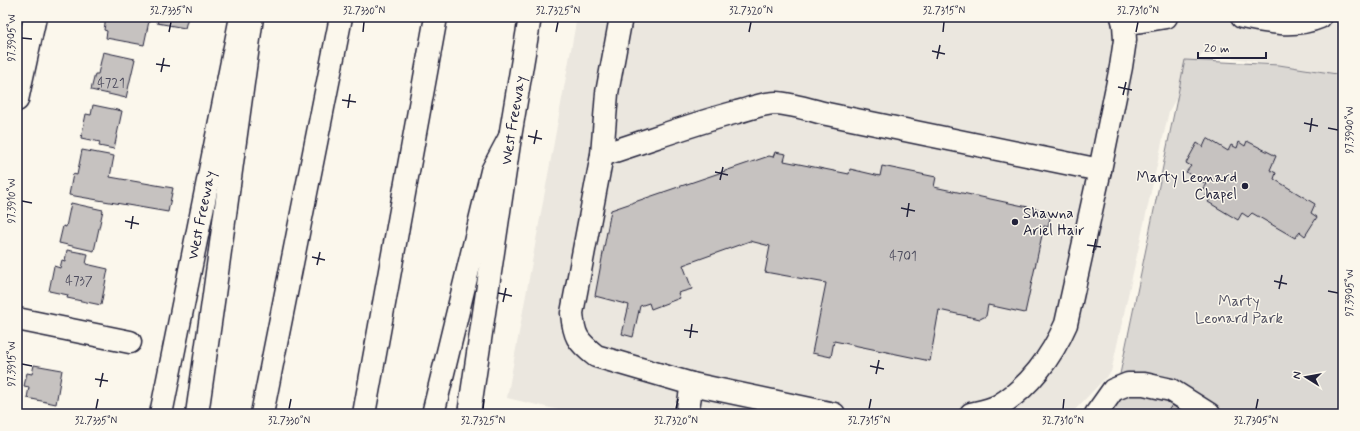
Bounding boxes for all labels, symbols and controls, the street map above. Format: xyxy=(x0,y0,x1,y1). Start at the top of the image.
text: 32.7335°N xyxy=(150,4,193,18)
text: 32.7330°N xyxy=(343,4,385,18)
text: 32.7325°N xyxy=(536,4,581,18)
text: 32.7320°N xyxy=(729,4,773,18)
text: 32.7315°N xyxy=(923,4,966,18)
text: 32.7310°N xyxy=(1117,4,1159,18)
text: 97.3905°W xyxy=(5,14,19,62)
scale bar xyxy=(1198,34,1266,60)
text: 20 m xyxy=(1204,41,1230,57)
street label: West Freeway xyxy=(497,74,531,166)
house number: 4721 xyxy=(97,75,125,92)
text: 97.3900°W xyxy=(1343,107,1357,153)
place label: Marty Leonard Chapel xyxy=(1137,168,1237,205)
street label: West Freeway xyxy=(183,169,221,261)
text: 97.3910°W xyxy=(5,179,19,223)
marker: Marty Leonard Chapel xyxy=(1240,181,1250,191)
place label: Shawna Ariel Hair xyxy=(1023,204,1085,241)
marker: Shawna Ariel Hair xyxy=(1010,217,1020,227)
house number: 4701 xyxy=(889,248,917,265)
text: 97.3905°W xyxy=(1343,269,1357,317)
house number: 4737 xyxy=(65,273,93,290)
park label: Marty Leonard Park xyxy=(1195,292,1284,329)
text: 97.3915°W xyxy=(5,341,19,387)
north arrow xyxy=(1286,357,1326,397)
text: N xyxy=(1290,370,1305,380)
text: 32.7335°N xyxy=(75,414,118,428)
text: 32.7330°N xyxy=(268,414,310,428)
text: 32.7325°N xyxy=(461,414,506,428)
text: 32.7320°N xyxy=(654,414,698,428)
text: 32.7315°N xyxy=(848,414,891,428)
text: 32.7310°N xyxy=(1042,414,1084,428)
text: 32.7305°N xyxy=(1234,414,1279,428)

